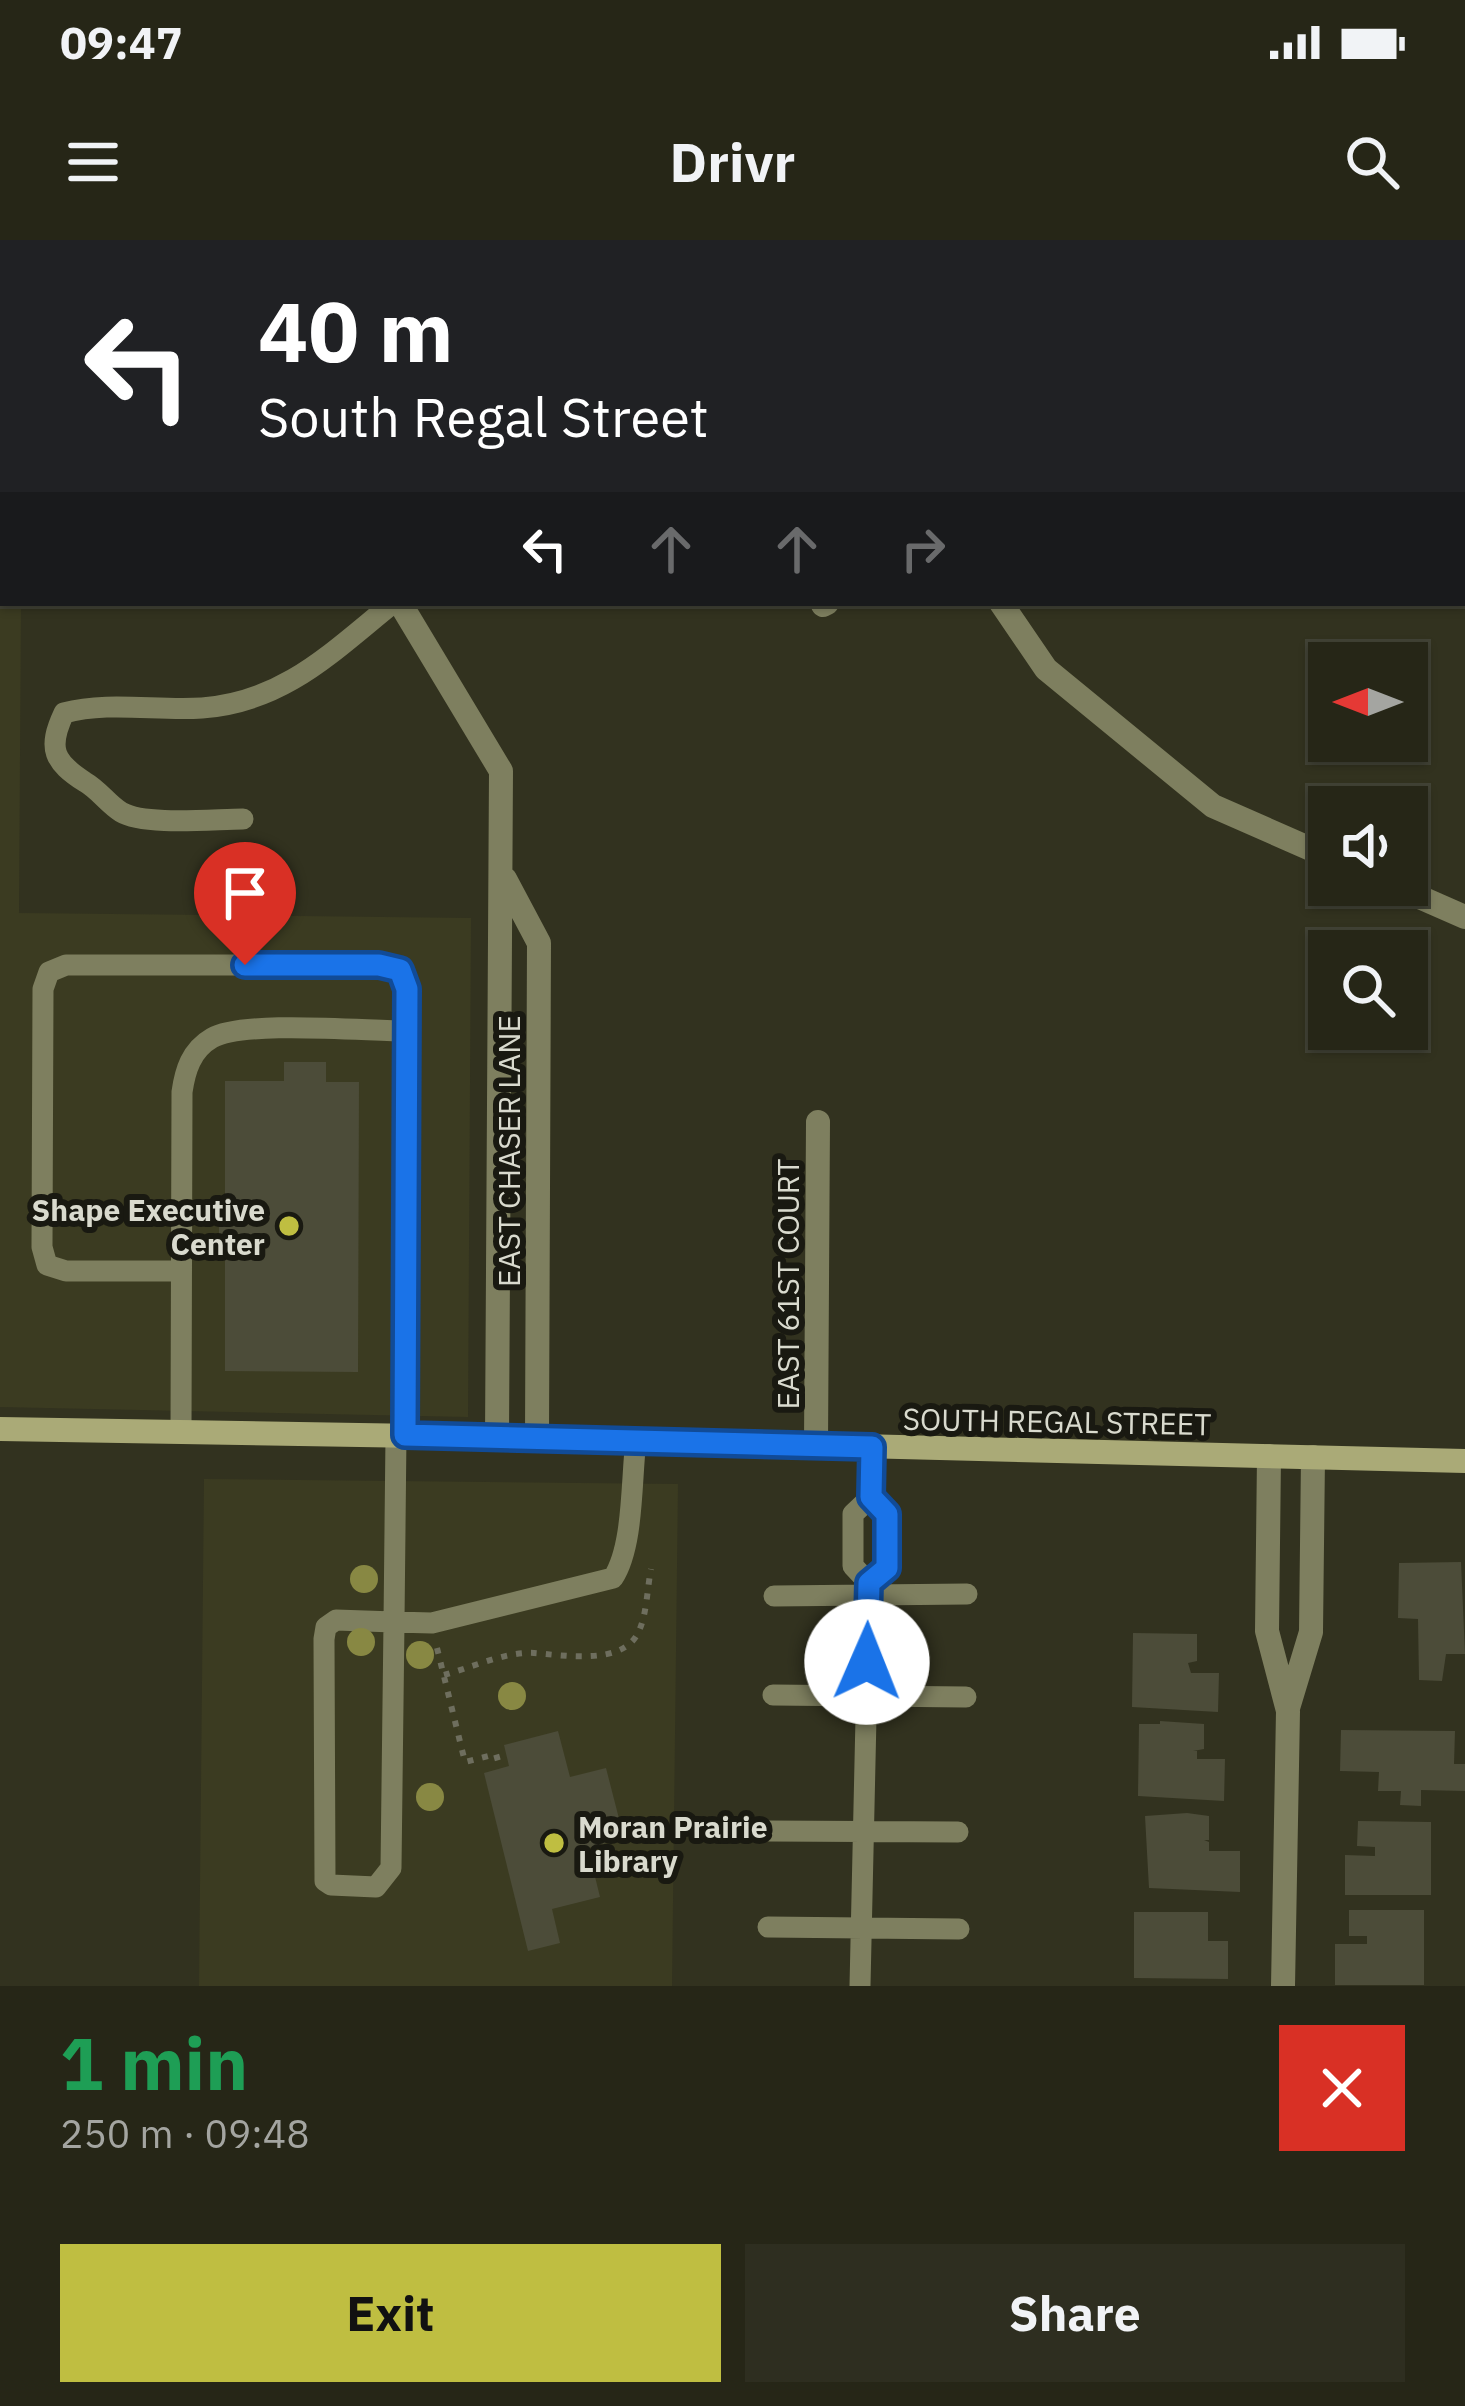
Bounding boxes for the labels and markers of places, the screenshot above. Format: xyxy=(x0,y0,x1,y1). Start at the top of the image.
pin xyxy=(194,842,296,965)
place label: Shape Executive Center xyxy=(32,1190,265,1263)
marker: Shape Executive Center xyxy=(276,1213,302,1239)
place label: Moran Prairie Library xyxy=(578,1807,768,1880)
marker: Moran Prairie Library xyxy=(541,1830,567,1856)

